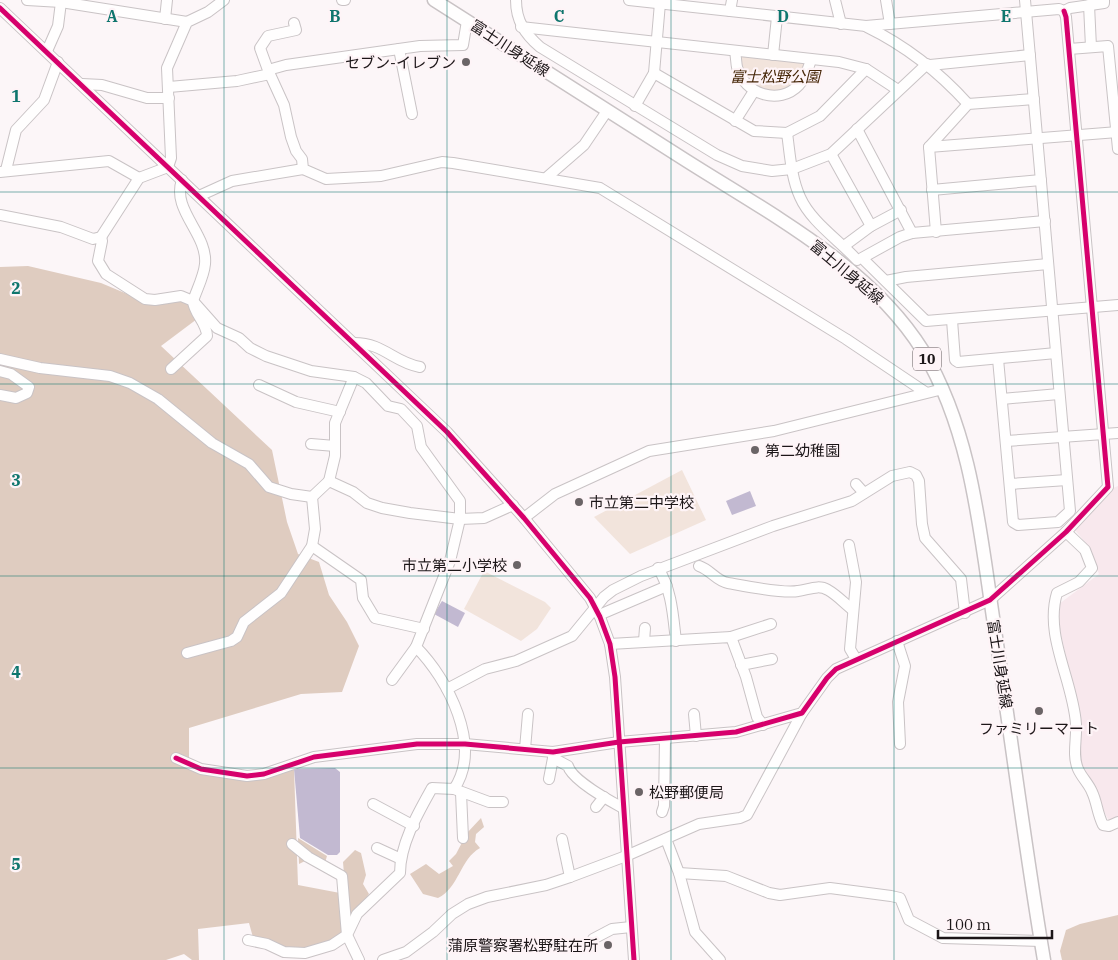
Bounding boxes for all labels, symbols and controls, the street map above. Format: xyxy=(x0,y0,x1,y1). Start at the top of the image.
text: A xyxy=(106,6,118,26)
text: B xyxy=(329,6,341,26)
text: C xyxy=(554,6,564,26)
text: D xyxy=(777,6,789,26)
text: E xyxy=(1001,6,1011,26)
street label: 富士川身延線 xyxy=(467,16,553,80)
place label: セブン-イレブン xyxy=(345,53,456,72)
marker: セブン-イレブン xyxy=(460,56,472,68)
park label: 富士松野公園 xyxy=(730,67,822,86)
text: 1 xyxy=(11,86,21,106)
street label: 富士川身延線 xyxy=(806,236,888,308)
text: 2 xyxy=(11,278,21,298)
road number: 10 xyxy=(913,348,941,370)
place label: 第二幼稚園 xyxy=(765,441,840,460)
marker: 第二幼稚園 xyxy=(749,444,761,456)
text: 3 xyxy=(11,470,21,490)
place label: 市立第二中学校 xyxy=(589,493,694,512)
marker: 市立第二中学校 xyxy=(573,496,585,508)
place label: 市立第二小学校 xyxy=(402,556,507,575)
marker: 市立第二小学校 xyxy=(511,559,523,571)
street label: 富士川身延線 xyxy=(984,618,1016,710)
text: 4 xyxy=(11,662,21,682)
marker: ファミリーマート xyxy=(1033,705,1045,717)
place label: ファミリーマート xyxy=(979,719,1099,738)
place label: 松野郵便局 xyxy=(649,783,724,802)
marker: 松野郵便局 xyxy=(633,786,645,798)
text: 5 xyxy=(11,854,21,874)
scale bar xyxy=(938,908,1052,940)
text: 100 m xyxy=(946,915,991,934)
place label: 蒲原警察署松野駐在所 xyxy=(448,936,598,955)
marker: 蒲原警察署松野駐在所 xyxy=(602,939,614,951)

